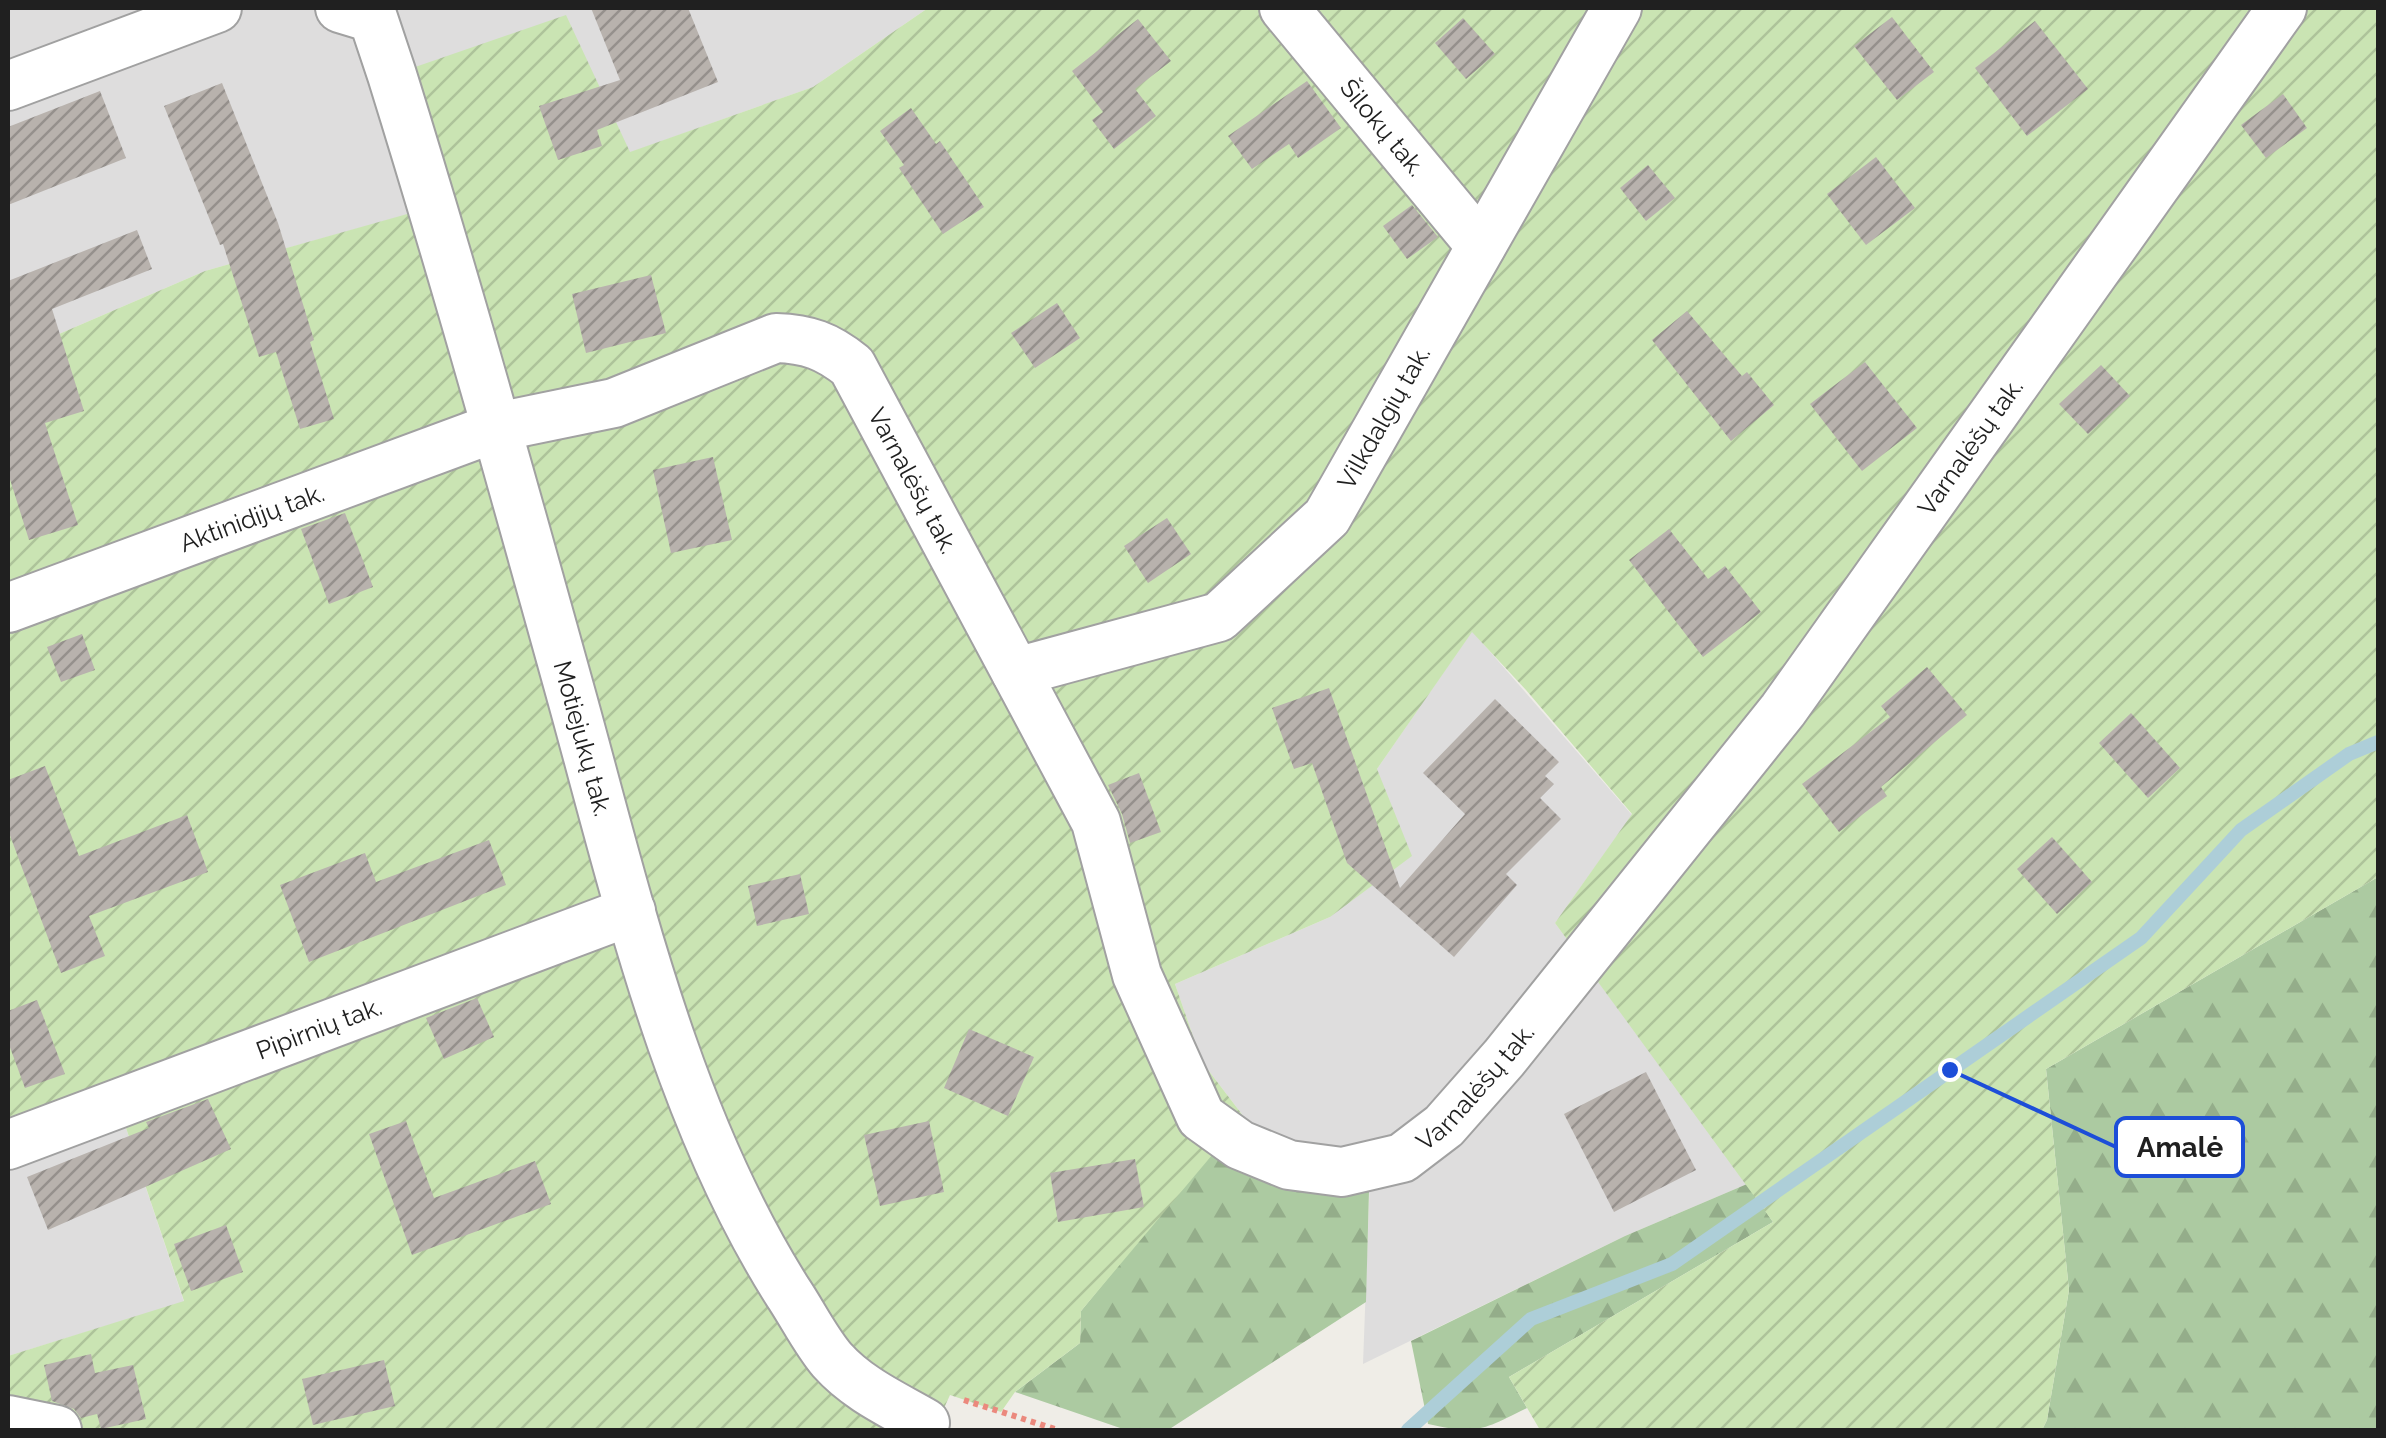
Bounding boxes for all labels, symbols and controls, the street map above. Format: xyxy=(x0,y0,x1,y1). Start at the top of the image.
street label: Šilokų tak. xyxy=(1334,73,1432,182)
street label: Vilkdalgių tak. xyxy=(1331,341,1436,494)
street label: Varnalėšų tak. xyxy=(1911,372,2029,521)
street label: Varnalėšų tak. xyxy=(862,402,965,559)
street label: Aktinidijų tak. xyxy=(175,477,328,558)
street label: Motiejukų tak. xyxy=(547,657,618,819)
street label: Pipirnių tak. xyxy=(252,991,386,1066)
street label: Varnalėšų tak. xyxy=(1410,1018,1540,1157)
callout: Amalė xyxy=(2116,1118,2243,1176)
text: Amalė xyxy=(2137,1131,2224,1164)

